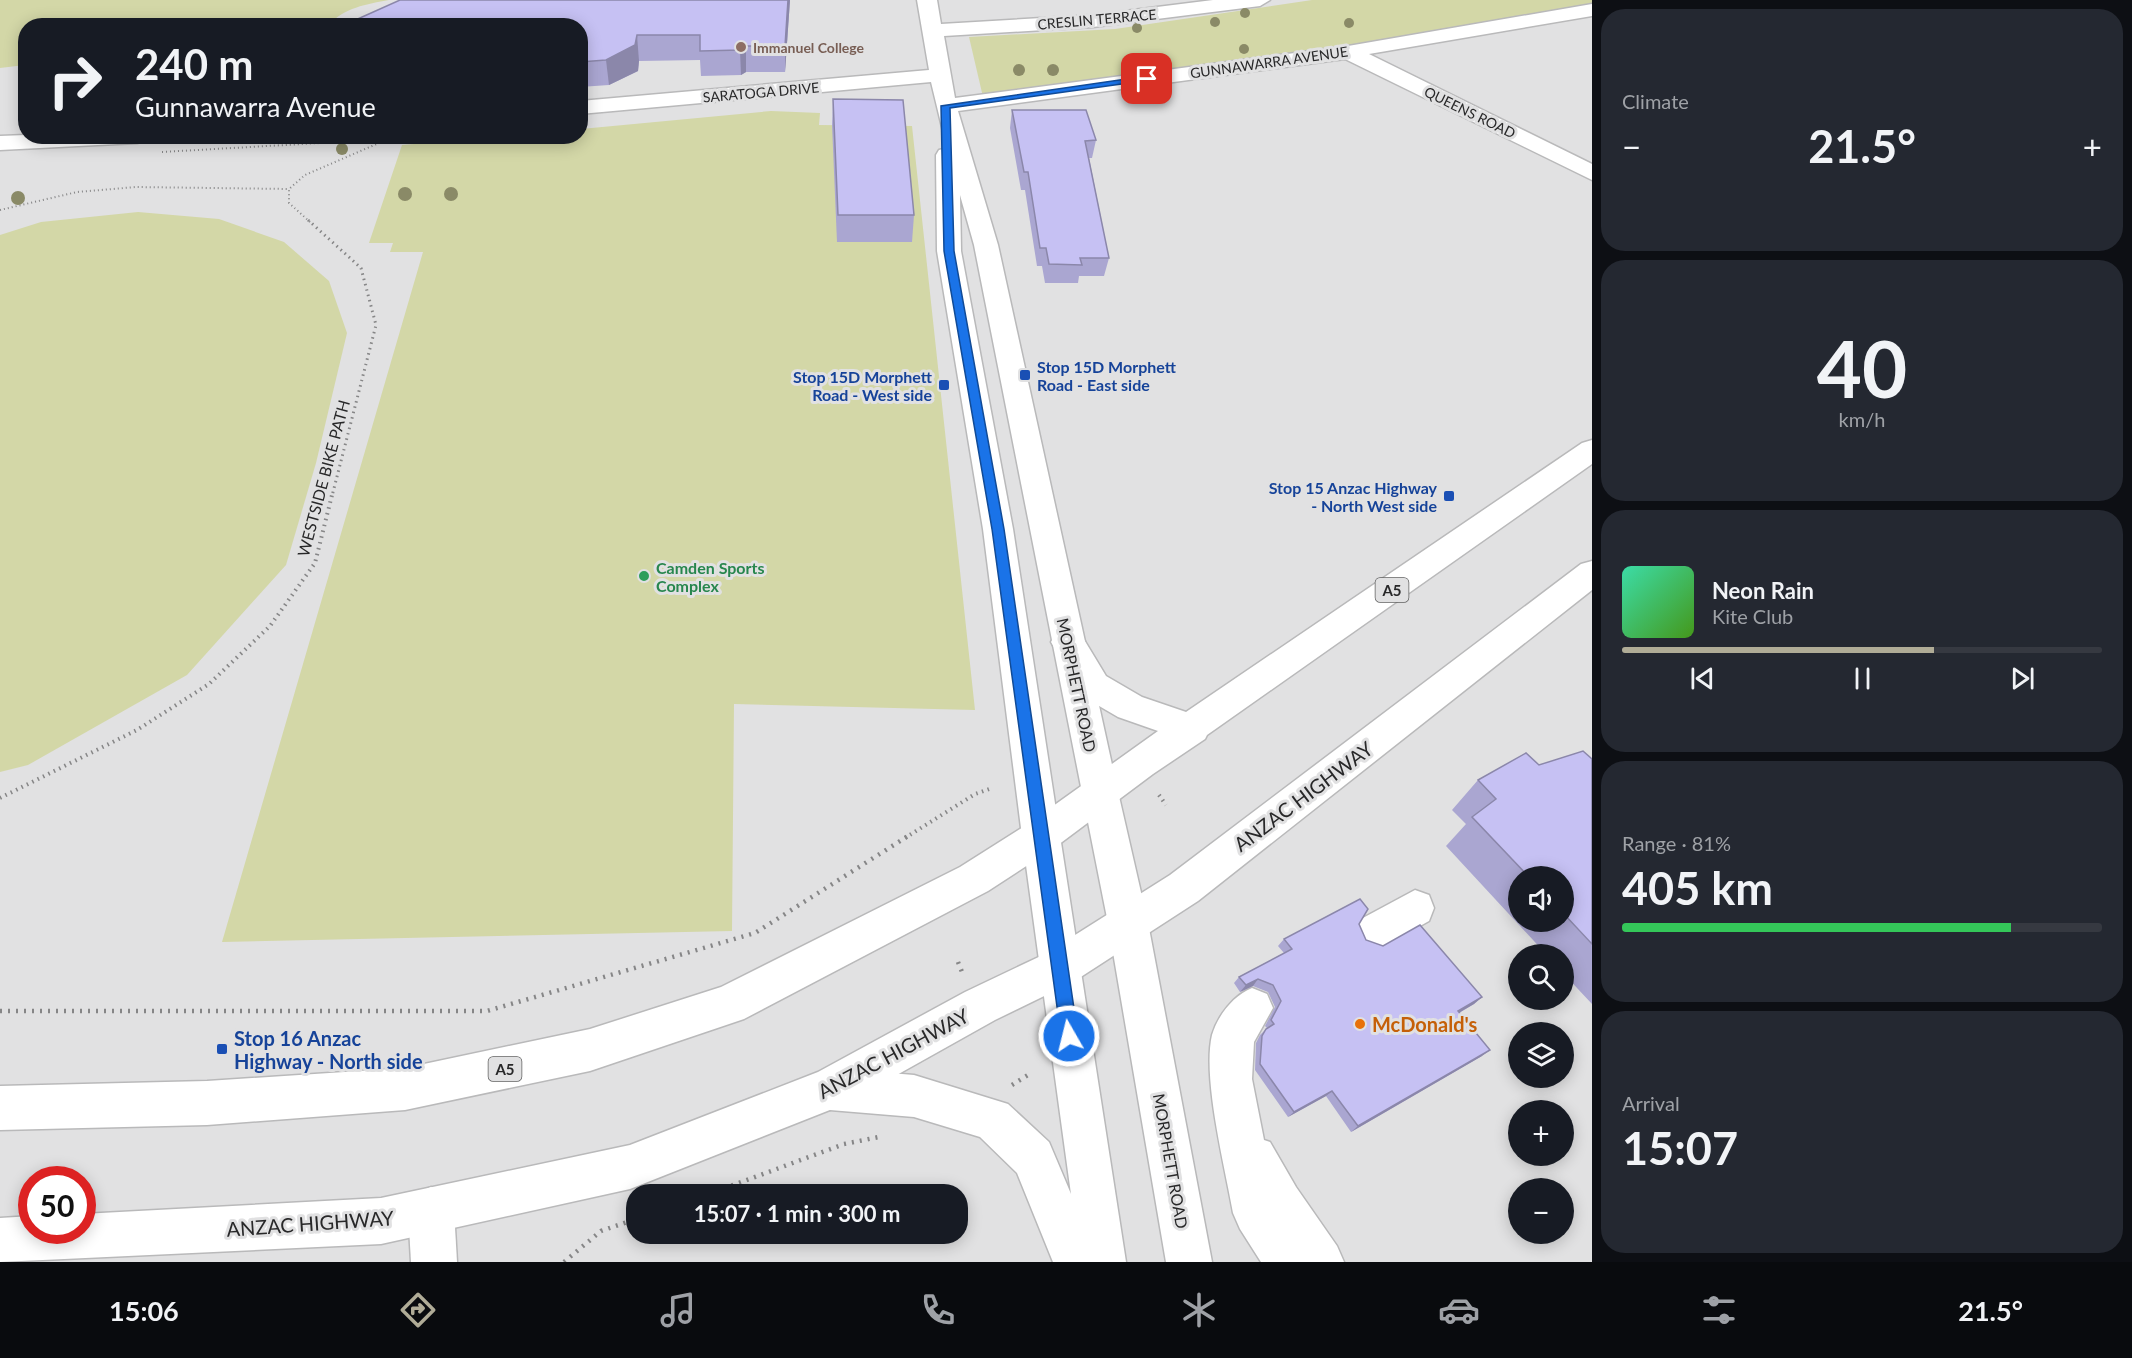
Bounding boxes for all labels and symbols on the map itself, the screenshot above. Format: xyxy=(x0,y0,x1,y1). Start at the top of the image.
street label: CRESLIN TERRACE xyxy=(1037,5,1157,33)
place label: Immanuel College xyxy=(753,39,865,56)
marker: Immanuel College xyxy=(734,40,748,54)
street label: GUNNAWARRA AVENUE xyxy=(1189,43,1349,81)
pin xyxy=(1121,53,1172,104)
street label: SARATOGA DRIVE xyxy=(702,78,820,106)
street label: QUEENS ROAD xyxy=(1422,83,1518,141)
place label: Stop 15D Morphett Road - East side xyxy=(1037,357,1177,394)
place label: Stop 15D Morphett Road - West side xyxy=(793,367,933,404)
marker: Stop 15D Morphett Road - East side xyxy=(1018,368,1032,382)
marker: Stop 15D Morphett Road - West side xyxy=(937,378,951,392)
street label: WESTSIDE BIKE PATH xyxy=(293,398,353,558)
place label: Stop 15 Anzac Highway - North West side xyxy=(1269,478,1438,515)
marker: Stop 15 Anzac Highway - North West side xyxy=(1442,489,1456,503)
place label: Camden Sports Complex xyxy=(656,558,765,595)
marker: Camden Sports Complex xyxy=(637,569,651,583)
road number: A5 xyxy=(1376,578,1408,602)
street label: MORPHETT ROAD xyxy=(1053,616,1101,754)
street label: ANZAC HIGHWAY xyxy=(1229,736,1378,856)
street label: ANZAC HIGHWAY xyxy=(813,1003,973,1103)
position arrow xyxy=(1037,1004,1101,1068)
place label: McDonald's xyxy=(1372,1012,1477,1036)
marker: McDonald's xyxy=(1353,1017,1367,1031)
place label: Stop 16 Anzac Highway - North side xyxy=(234,1026,423,1073)
marker: Stop 16 Anzac Highway - North side xyxy=(215,1042,229,1056)
road number: A5 xyxy=(488,1057,522,1081)
street label: MORPHETT ROAD xyxy=(1150,1092,1192,1230)
speed limit sign: 50 xyxy=(18,1166,96,1244)
street label: ANZAC HIGHWAY xyxy=(226,1205,395,1241)

